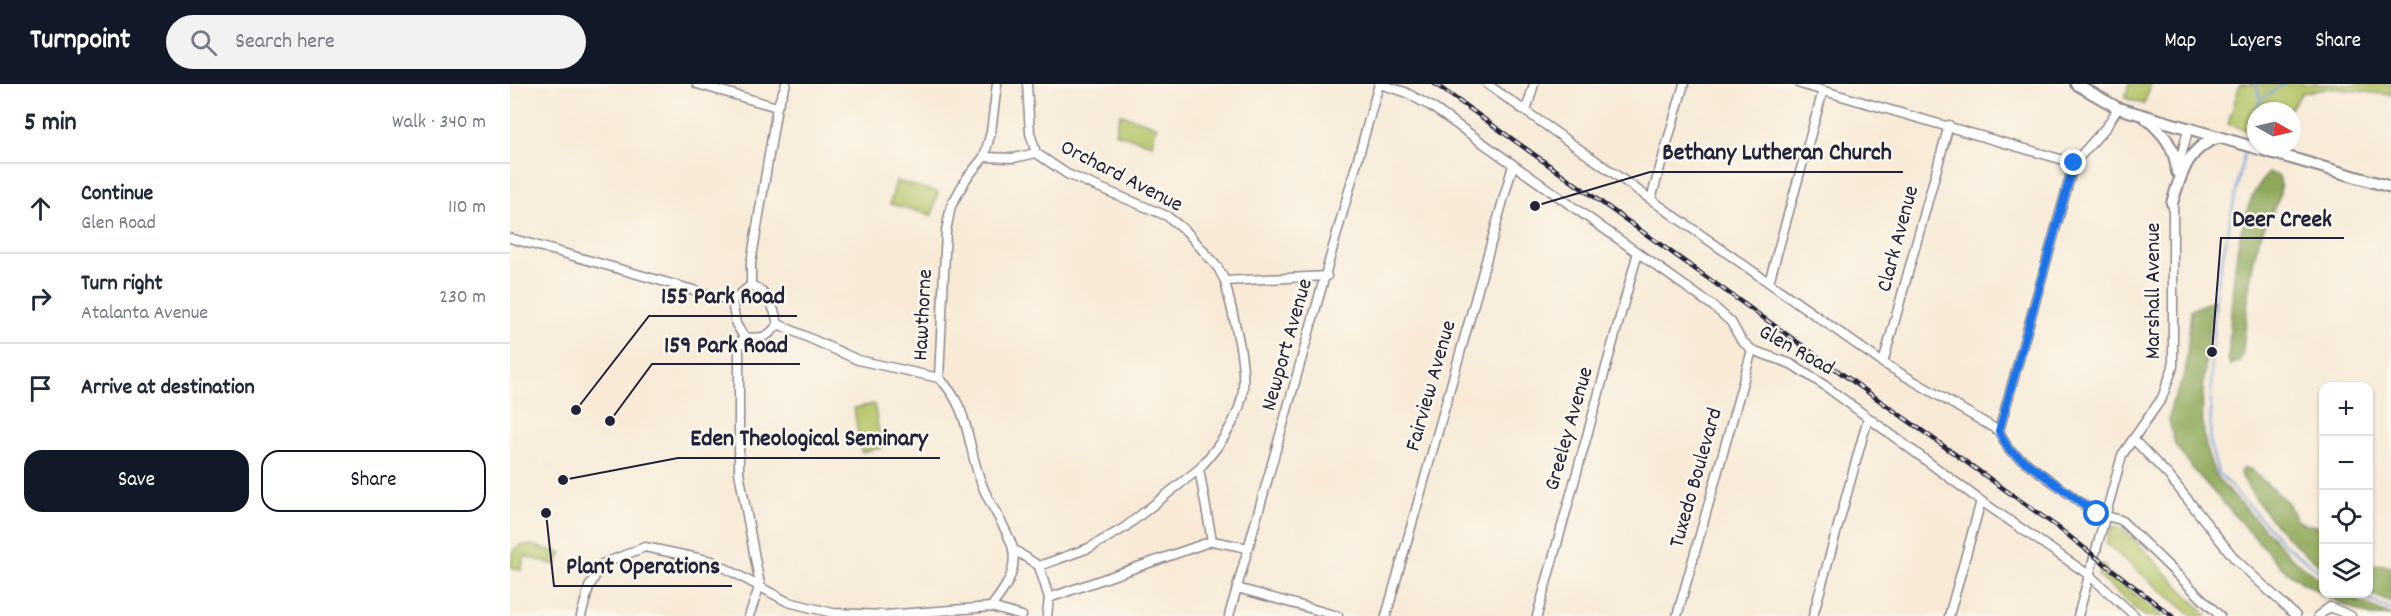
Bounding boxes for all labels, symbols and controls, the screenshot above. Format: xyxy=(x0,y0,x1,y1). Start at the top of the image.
search box xyxy=(166,15,586,69)
text: Turnpoint xyxy=(30,22,130,62)
icon: search xyxy=(187,26,220,59)
text: Search here xyxy=(235,27,335,58)
text: Map xyxy=(2165,27,2196,57)
text: Layers xyxy=(2229,27,2282,57)
text: Share xyxy=(2315,27,2361,57)
north arrow xyxy=(2247,102,2301,156)
text: 5 min xyxy=(24,105,77,142)
text: Walk · 340 m xyxy=(392,109,486,137)
callout: Bethany Lutheran Church xyxy=(1650,130,1903,172)
street label: Orchard Avenue xyxy=(1054,133,1188,221)
text: Bethany Lutheran Church xyxy=(1662,137,1892,171)
route end xyxy=(2060,149,2086,175)
text: Continue xyxy=(81,179,153,210)
street label: Clark Avenue xyxy=(1870,182,1928,296)
icon: ahead xyxy=(24,192,57,225)
text: 110 m xyxy=(448,194,486,222)
callout: Deer Creek xyxy=(2221,196,2344,238)
text: Deer Creek xyxy=(2232,204,2332,238)
text: Glen Road xyxy=(81,210,156,238)
street label: Marshall Avenue xyxy=(2139,223,2170,359)
street label: Hawthorne xyxy=(906,268,942,362)
text: Turn right xyxy=(81,269,163,300)
callout: 155 Park Road xyxy=(649,274,797,316)
street label: Newport Avenue xyxy=(1254,275,1322,415)
text: 155 Park Road xyxy=(661,281,785,315)
icon: right xyxy=(24,282,57,315)
text: 230 m xyxy=(439,284,486,312)
text: Atalanta Avenue xyxy=(81,300,208,328)
street label: Fairview Avenue xyxy=(1399,317,1465,455)
street label: Glen Road xyxy=(1752,317,1840,385)
callout: 159 Park Road xyxy=(652,322,800,364)
text: 159 Park Road xyxy=(664,330,788,364)
street label: Greeley Avenue xyxy=(1538,363,1602,495)
icon: arrive xyxy=(24,372,57,405)
text: Arrive at destination xyxy=(81,373,255,404)
map controls xyxy=(2319,382,2373,598)
button: + xyxy=(2319,382,2373,436)
street label: Tuxedo Boulevard xyxy=(1662,405,1732,551)
callout: Eden Theological Seminary xyxy=(678,416,940,458)
text: Eden Theological Seminary xyxy=(690,423,929,457)
button: − xyxy=(2319,436,2373,490)
button: Save xyxy=(24,450,249,512)
button: Share xyxy=(261,450,486,512)
button: locate xyxy=(2319,490,2373,544)
route start xyxy=(2083,500,2109,526)
callout: Plant Operations xyxy=(554,544,732,586)
button: layers xyxy=(2319,544,2373,598)
text: Plant Operations xyxy=(566,551,720,585)

